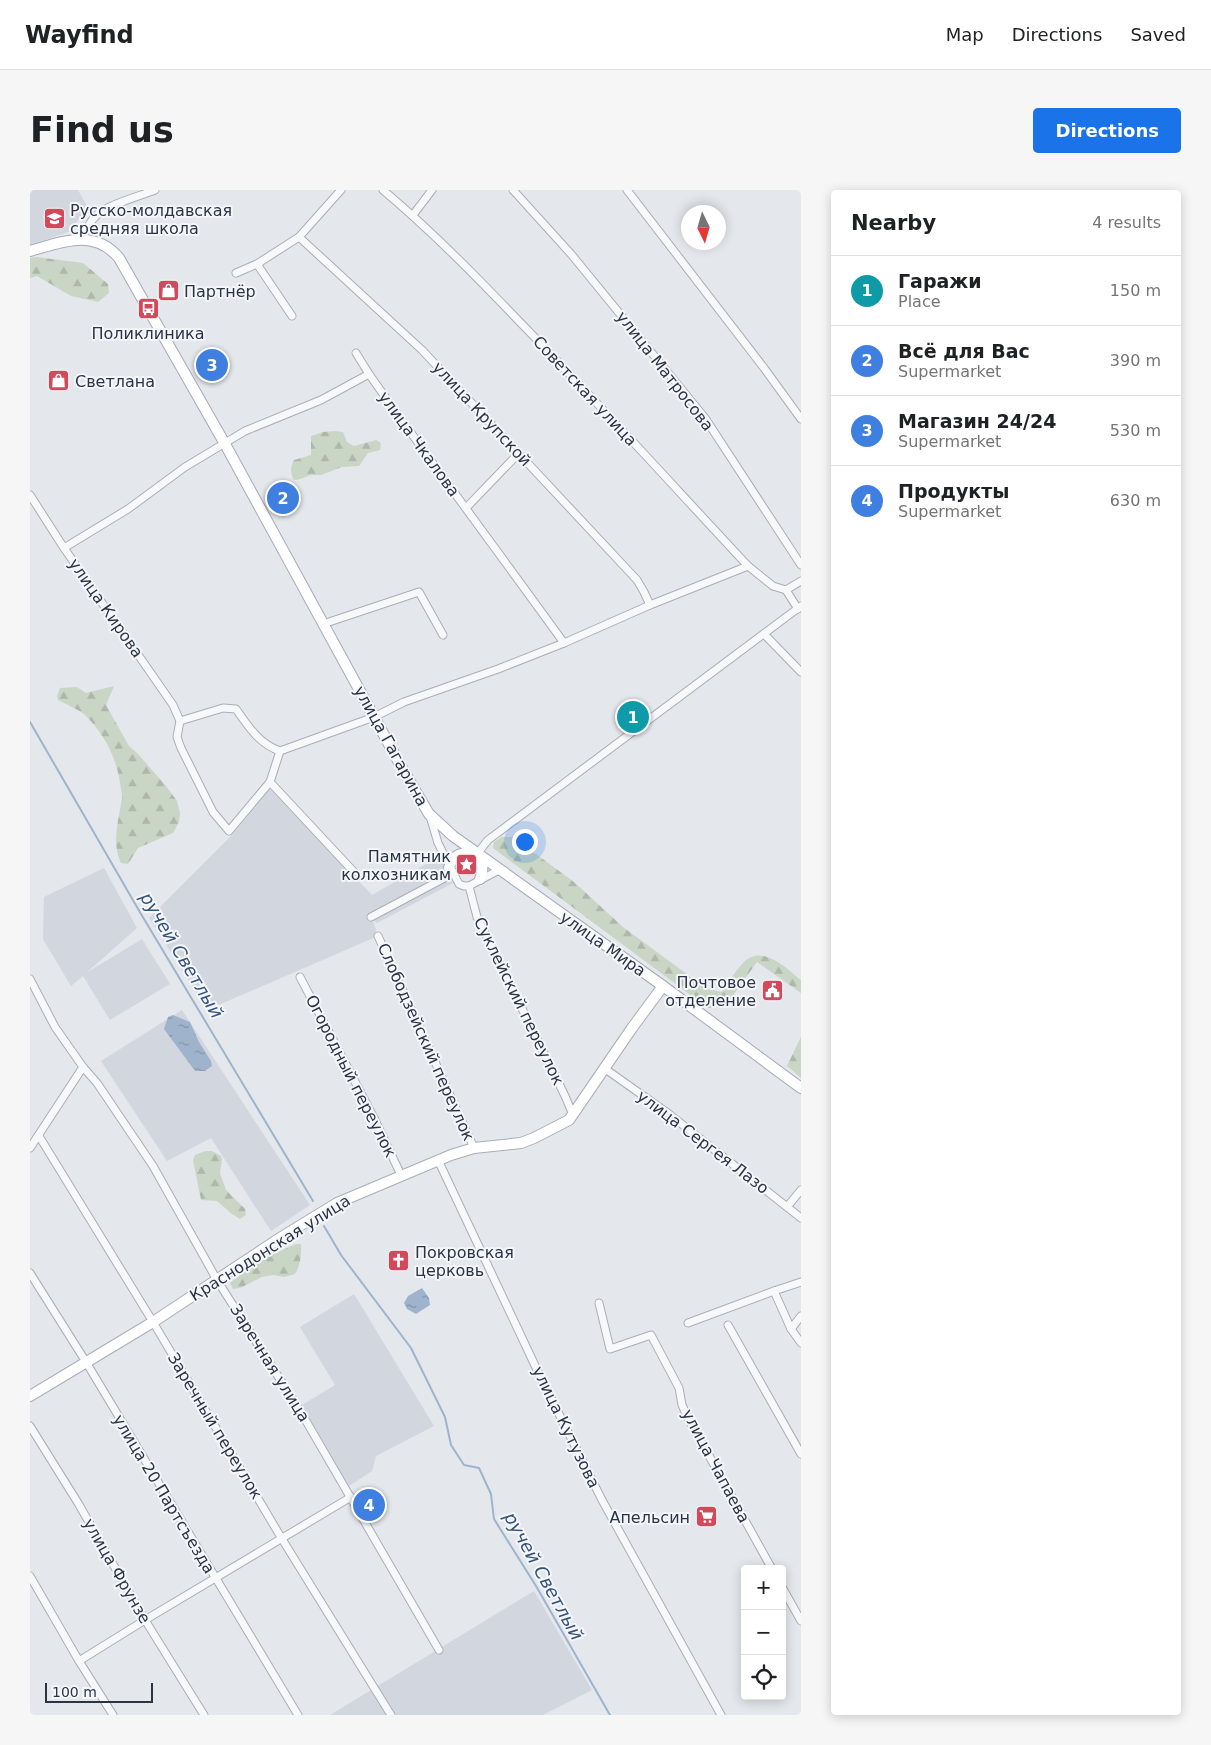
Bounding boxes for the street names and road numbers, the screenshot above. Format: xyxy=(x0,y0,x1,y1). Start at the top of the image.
street label: улица Матросова xyxy=(612,307,718,435)
street label: Советская улица xyxy=(529,332,641,450)
street label: улица Крупской xyxy=(429,358,535,470)
street label: улица Чкалова xyxy=(374,388,464,500)
street label: улица Кирова xyxy=(65,555,147,661)
street label: улица Гагарина xyxy=(350,683,432,809)
street label: улица Мира xyxy=(557,908,649,980)
street label: Суклейский переулок xyxy=(470,914,568,1088)
street label: Слободзейский переулок xyxy=(374,940,478,1144)
street label: Огородный переулок xyxy=(302,992,400,1161)
street label: улица Сергея Лазо xyxy=(633,1086,773,1198)
street label: Краснодонская улица xyxy=(186,1191,354,1305)
street label: Заречная улица xyxy=(226,1301,314,1425)
street label: Заречный переулок xyxy=(164,1349,266,1503)
street label: улица Кутузова xyxy=(528,1363,604,1491)
street label: улица Чапаева xyxy=(678,1406,754,1526)
street label: улица 20 Партсъезда xyxy=(109,1411,219,1577)
street label: улица Фрунзе xyxy=(79,1515,155,1627)

